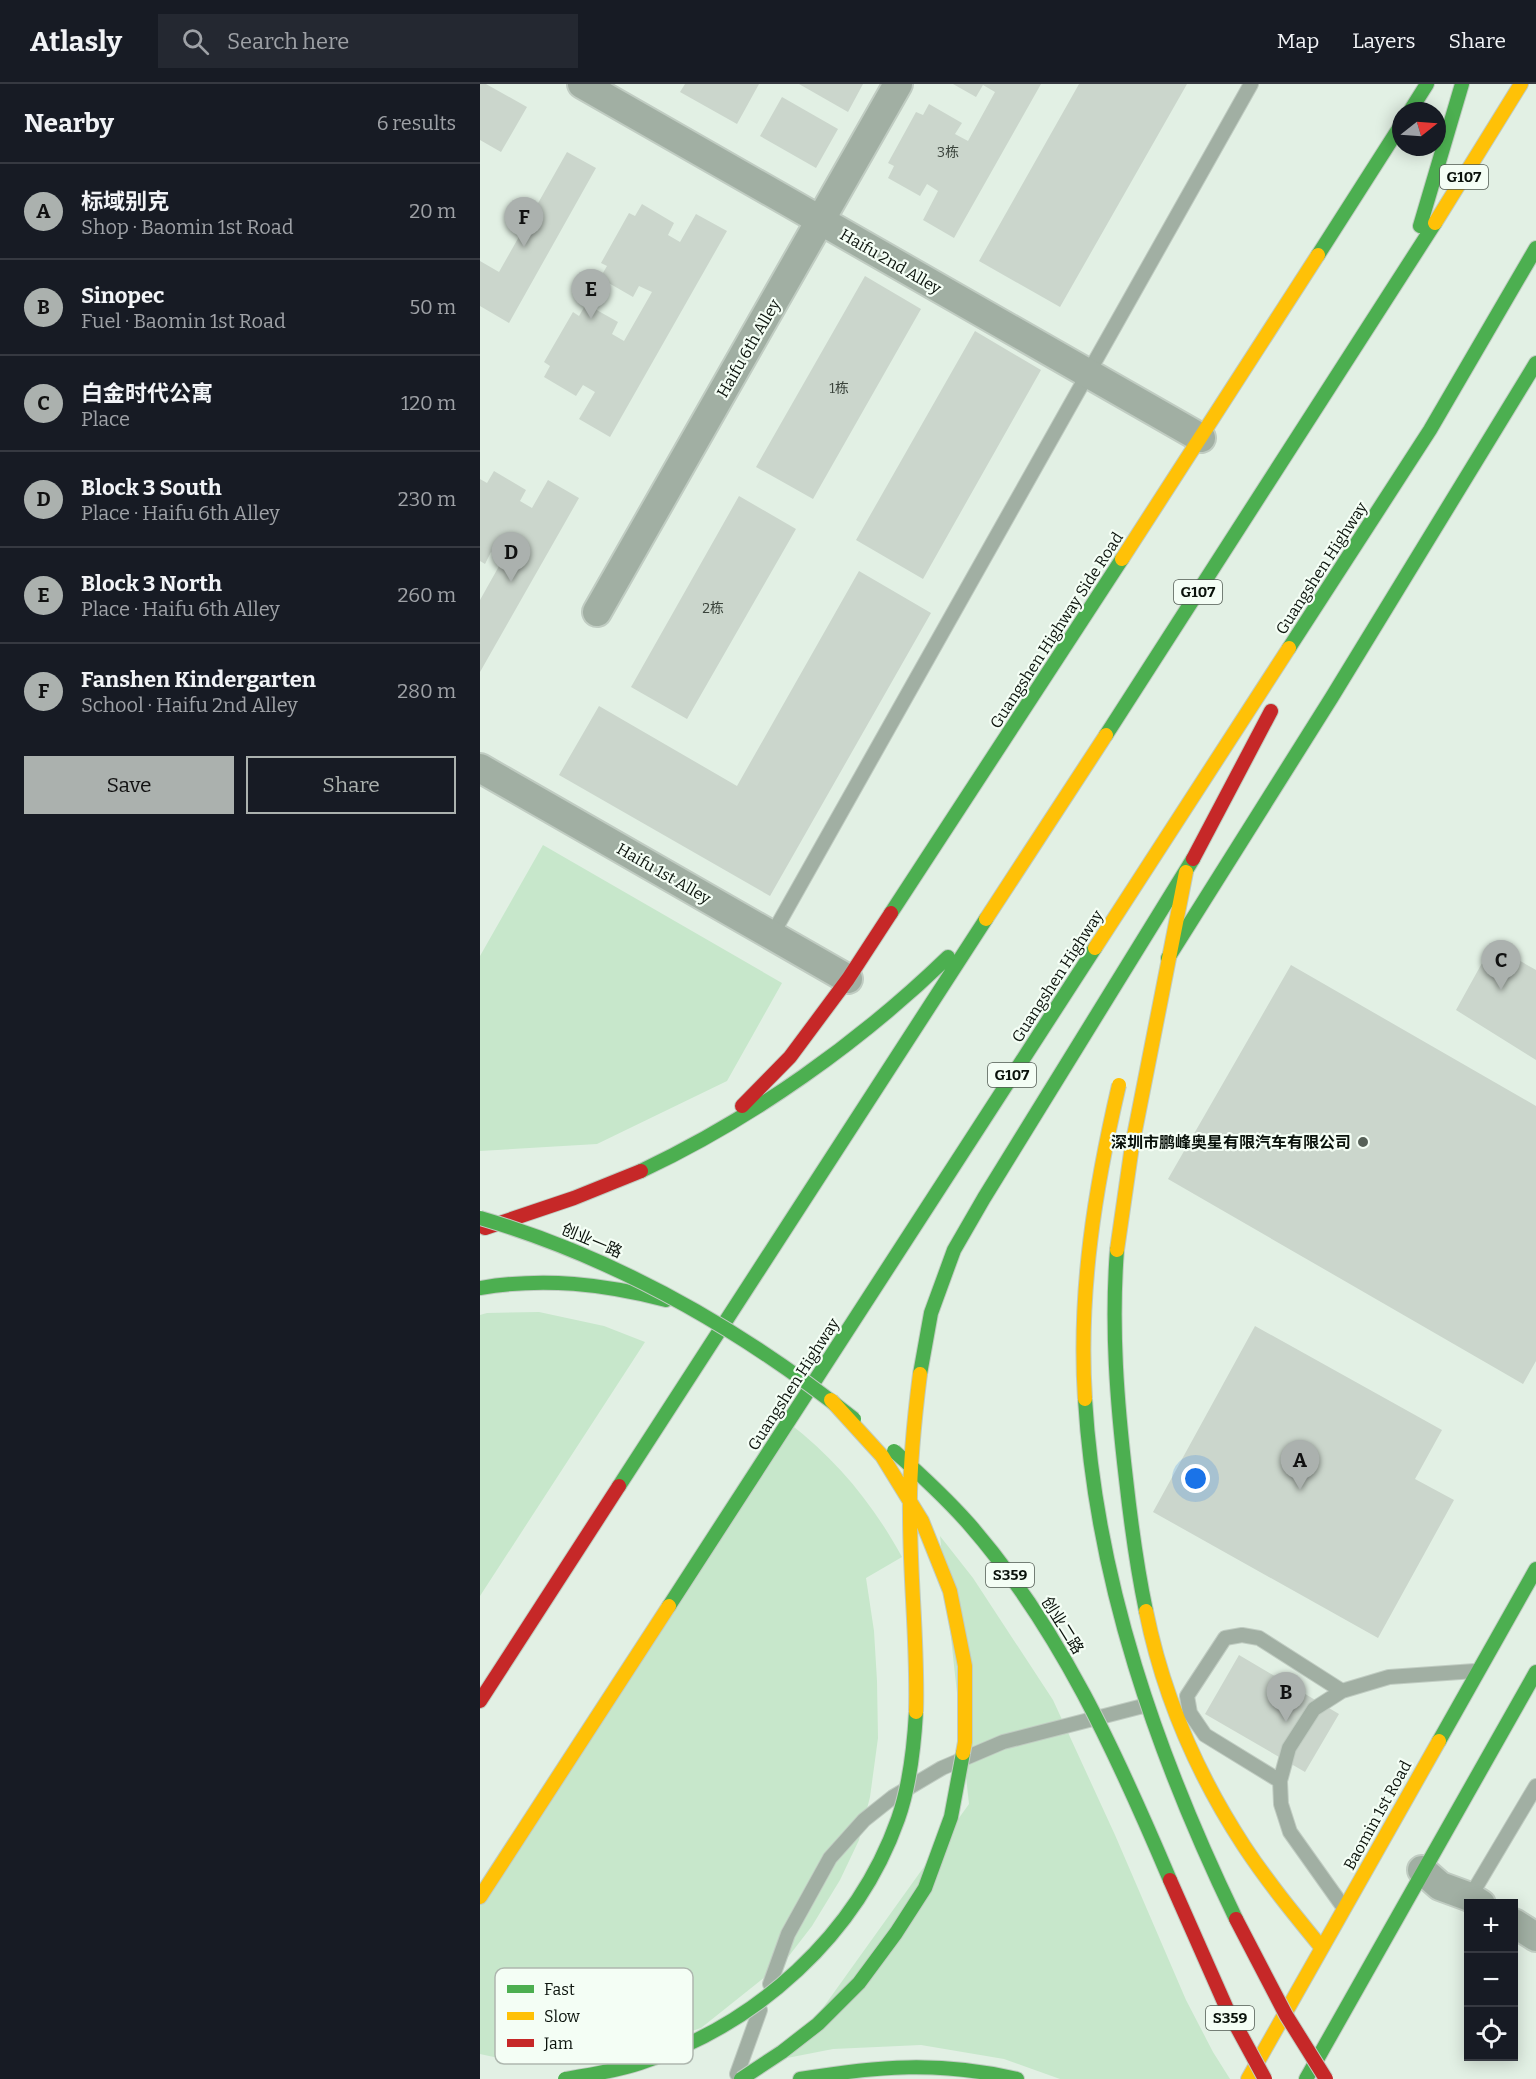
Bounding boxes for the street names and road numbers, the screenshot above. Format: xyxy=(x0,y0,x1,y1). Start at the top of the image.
road number: G107 xyxy=(1440,165,1488,189)
street label: Haifu 2nd Alley xyxy=(837,225,945,298)
street label: Haifu 6th Alley xyxy=(713,295,784,401)
street label: Guangshen Highway xyxy=(1272,498,1372,638)
street label: Guangshen Highway Side Road xyxy=(986,528,1127,732)
road number: G107 xyxy=(1174,580,1222,604)
street label: Haifu 1st Alley xyxy=(613,839,714,908)
street label: Guangshen Highway xyxy=(1008,906,1108,1046)
road number: G107 xyxy=(988,1063,1036,1087)
street label: 创业一路 xyxy=(559,1219,625,1262)
street label: Guangshen Highway xyxy=(744,1314,844,1454)
road number: S359 xyxy=(986,1563,1034,1587)
street label: 创业二路 xyxy=(1038,1593,1088,1657)
street label: Baomin 1st Road xyxy=(1340,1757,1416,1873)
road number: S359 xyxy=(1206,2006,1254,2030)

